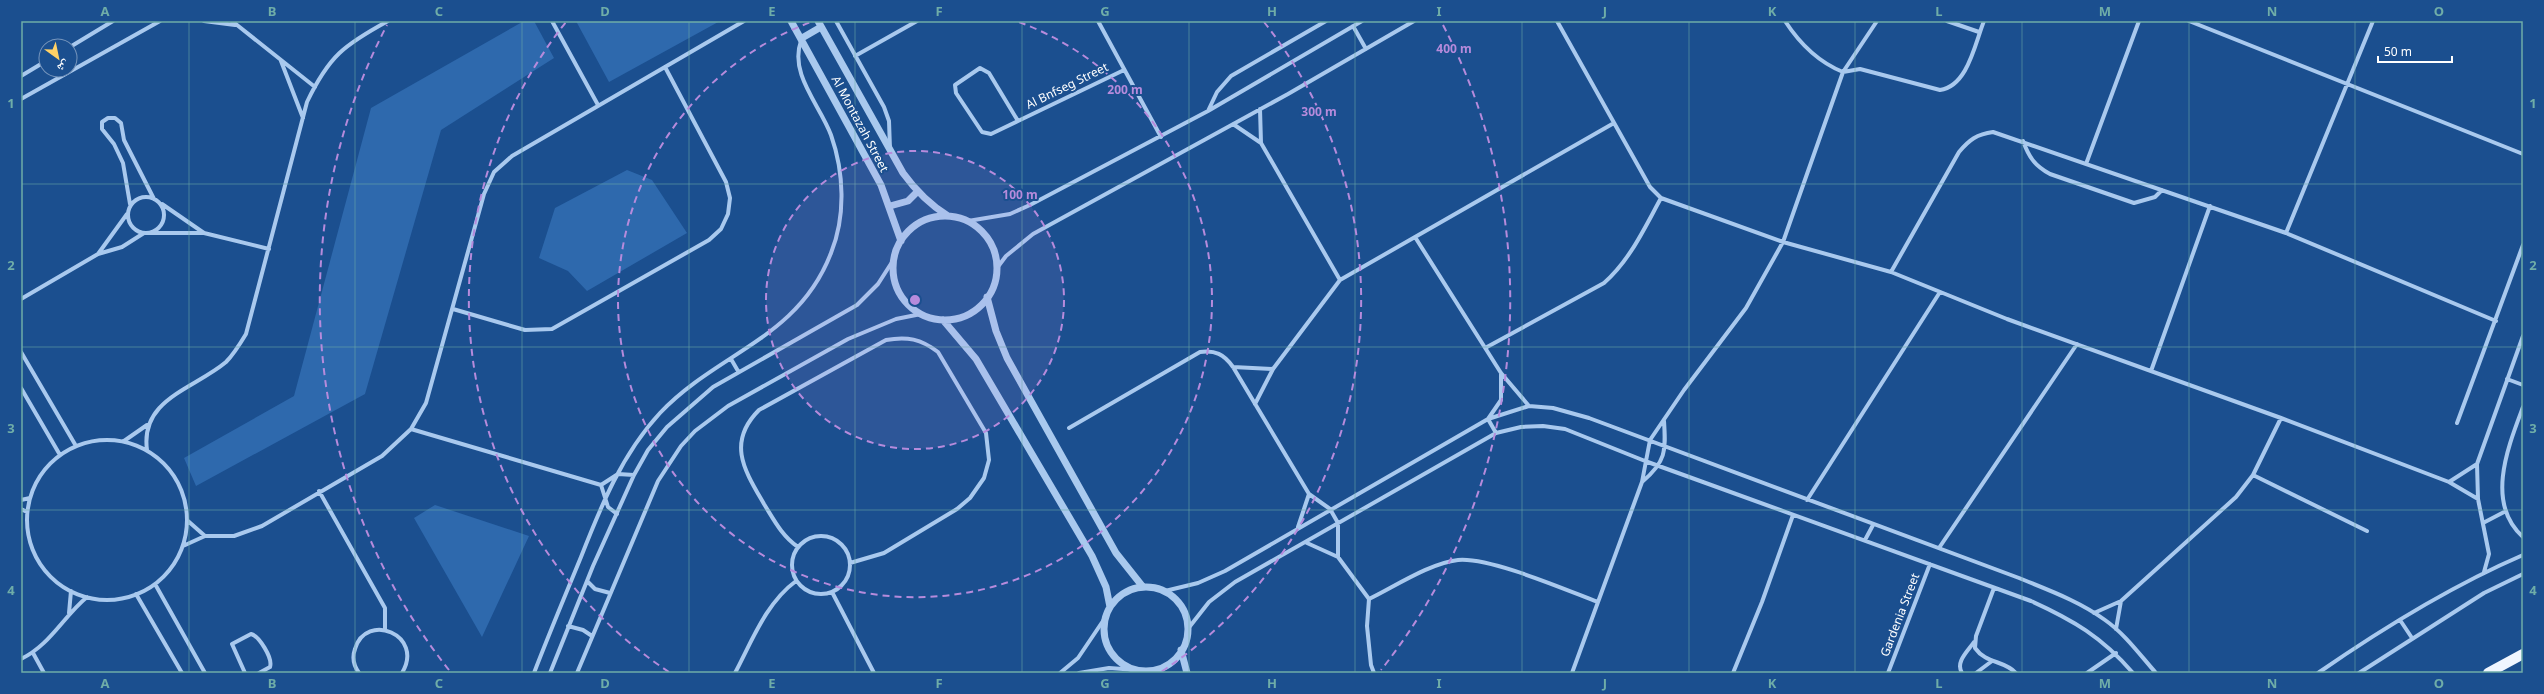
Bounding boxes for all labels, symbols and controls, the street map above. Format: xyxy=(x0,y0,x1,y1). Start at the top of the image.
text: A xyxy=(101,2,110,20)
text: B xyxy=(268,2,276,20)
text: C xyxy=(435,2,443,20)
text: D xyxy=(600,2,610,20)
text: E xyxy=(768,2,776,20)
text: F xyxy=(935,2,943,20)
text: G xyxy=(1100,2,1110,20)
text: H xyxy=(1267,2,1277,20)
text: I xyxy=(1436,2,1442,20)
text: J xyxy=(1602,2,1607,20)
text: K xyxy=(1768,2,1777,20)
text: L xyxy=(1935,2,1943,20)
text: M xyxy=(2099,2,2111,20)
text: N xyxy=(2267,2,2277,20)
text: O xyxy=(2434,2,2444,20)
north arrow xyxy=(38,38,78,78)
scale bar xyxy=(2378,38,2452,64)
text: 400 m xyxy=(1436,40,1472,57)
text: 50 m xyxy=(2384,43,2412,60)
text: ش xyxy=(54,56,73,76)
street label: Al Bnfseg Street xyxy=(1023,58,1111,113)
street label: Al Montazah Street xyxy=(828,73,893,176)
text: 200 m xyxy=(1107,81,1143,98)
text: 1 xyxy=(7,94,15,112)
text: 1 xyxy=(2529,94,2537,112)
text: 300 m xyxy=(1301,103,1337,120)
text: 100 m xyxy=(1002,186,1038,203)
text: 2 xyxy=(7,256,15,274)
text: 2 xyxy=(2529,256,2537,274)
centre of rings xyxy=(908,293,922,307)
text: 3 xyxy=(7,419,15,437)
text: 3 xyxy=(2529,419,2537,437)
street label: Gardenia Street xyxy=(1876,570,1924,659)
text: 4 xyxy=(7,581,15,599)
text: 4 xyxy=(2529,581,2537,599)
text: A xyxy=(101,674,110,692)
text: B xyxy=(268,674,276,692)
text: C xyxy=(435,674,443,692)
text: D xyxy=(600,674,610,692)
text: E xyxy=(768,674,776,692)
text: F xyxy=(935,674,943,692)
text: G xyxy=(1100,674,1110,692)
text: H xyxy=(1267,674,1277,692)
text: I xyxy=(1436,674,1442,692)
text: J xyxy=(1602,674,1607,692)
text: K xyxy=(1768,674,1777,692)
text: L xyxy=(1935,674,1943,692)
text: M xyxy=(2099,674,2111,692)
text: N xyxy=(2267,674,2277,692)
text: O xyxy=(2434,674,2444,692)

